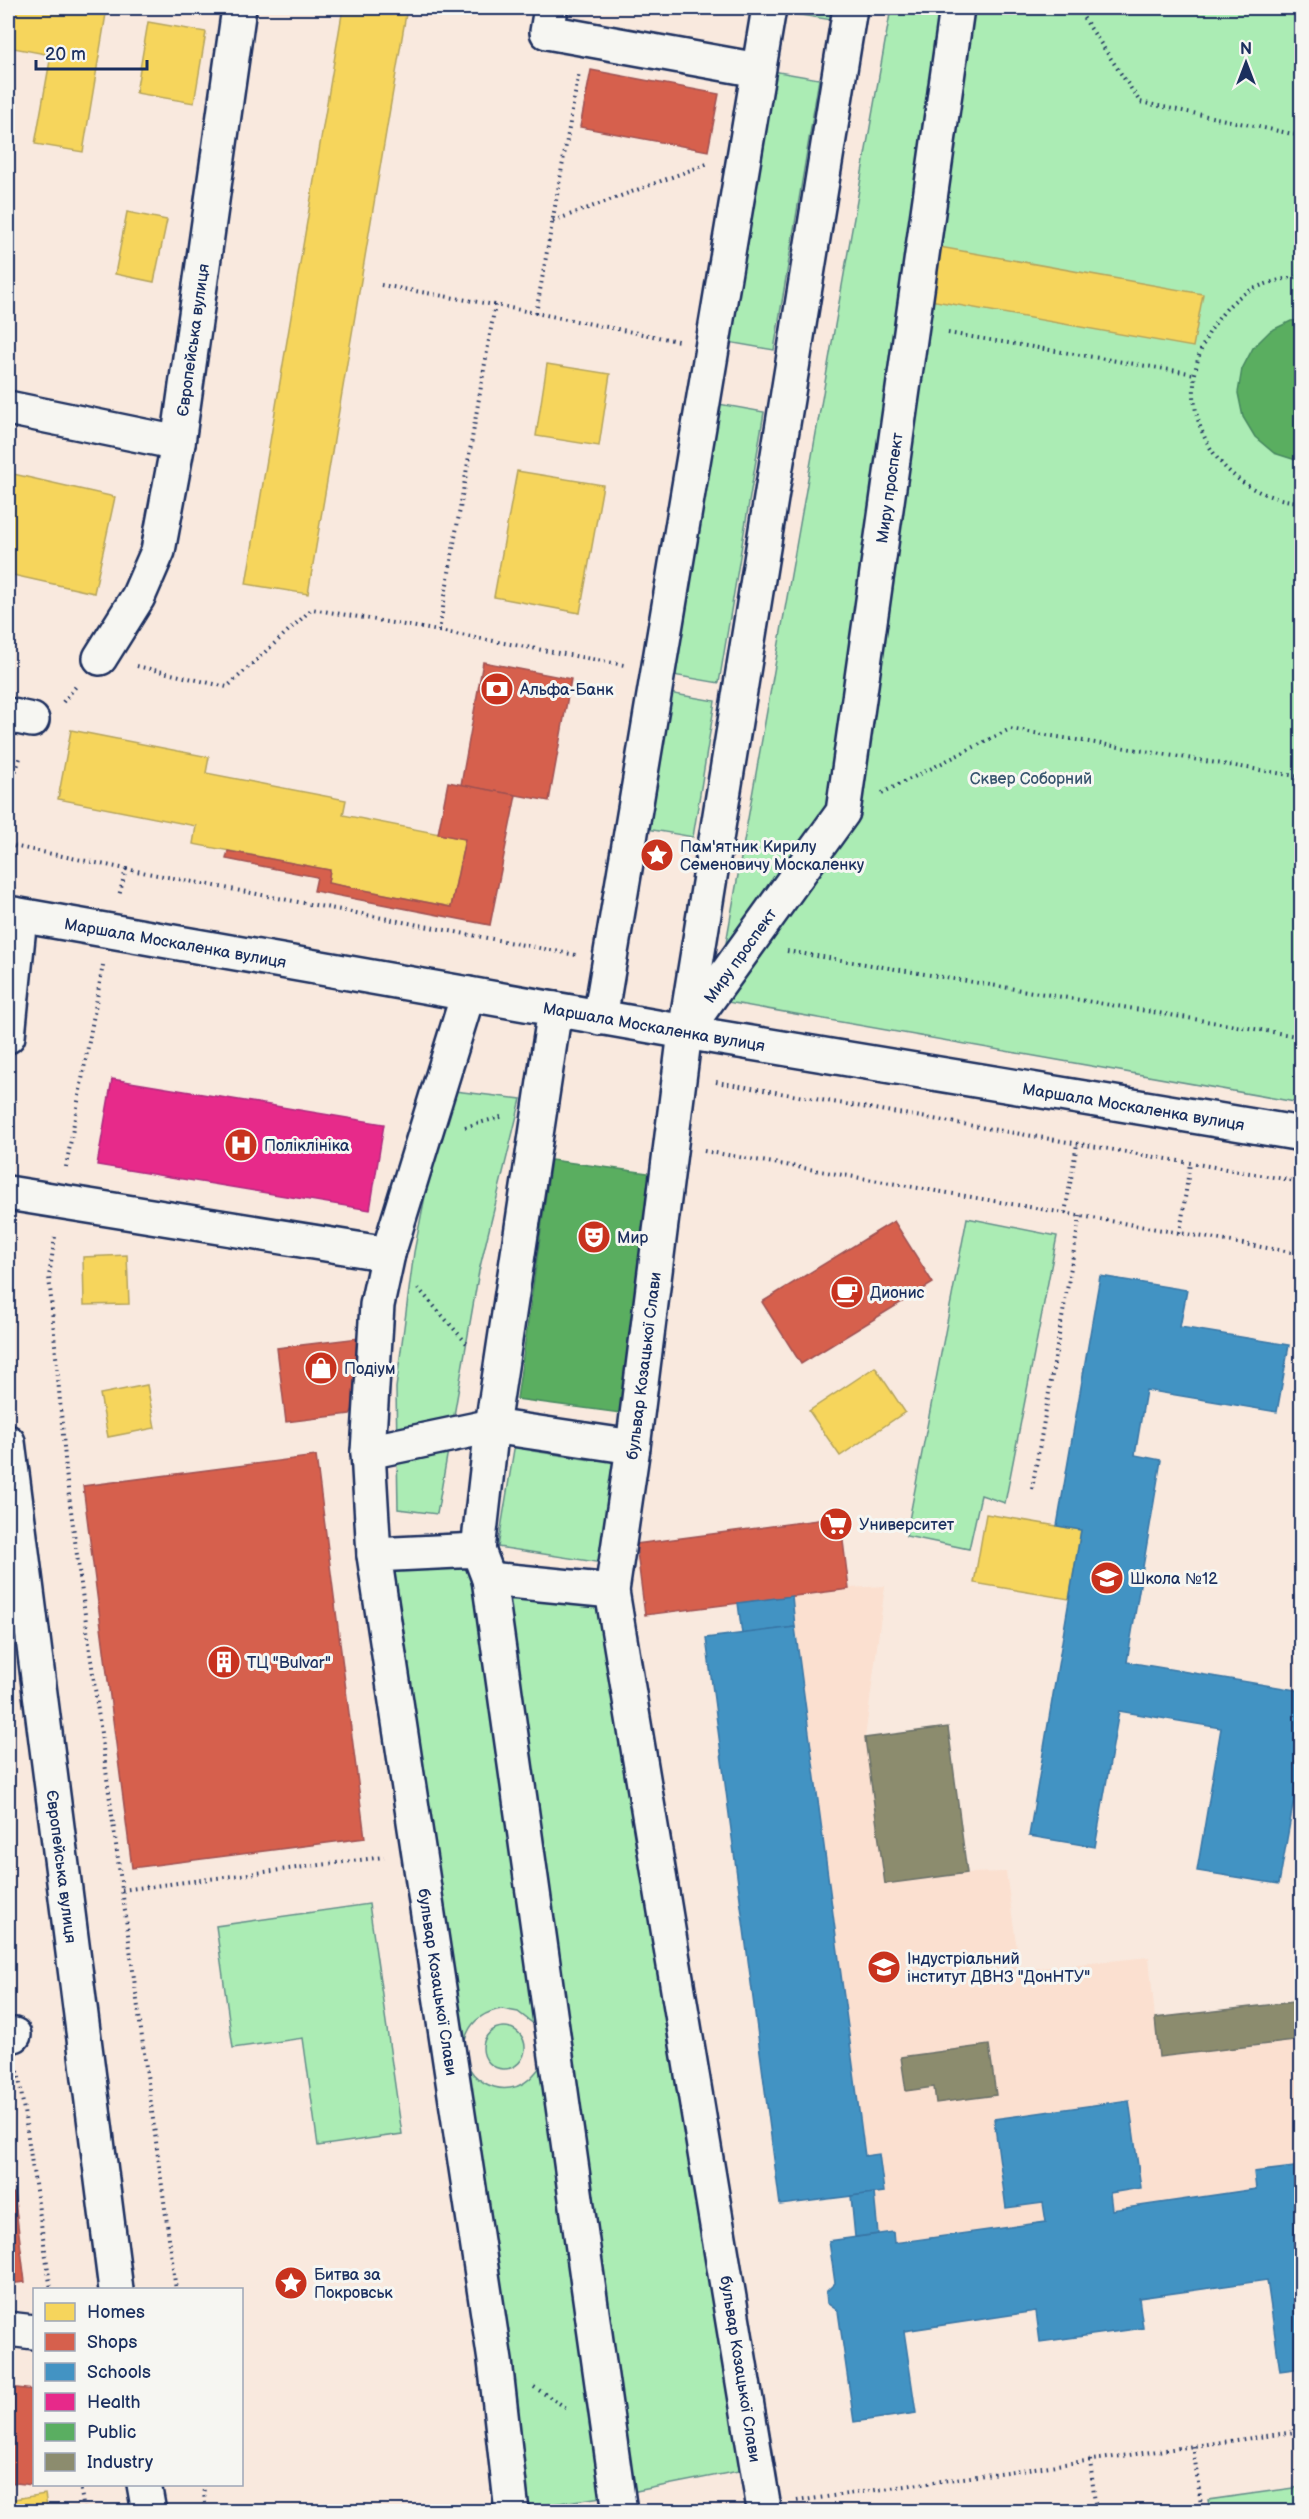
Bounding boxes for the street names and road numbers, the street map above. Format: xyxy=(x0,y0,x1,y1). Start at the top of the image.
street label: Європейська вулиця xyxy=(174,262,214,418)
street label: Миру проспект xyxy=(873,431,908,545)
street label: Миру проспект xyxy=(701,905,782,1007)
street label: Маршала Москаленка вулиця xyxy=(63,915,288,973)
street label: Маршала Москаленка вулиця xyxy=(541,999,767,1056)
street label: Маршала Москаленка вулиця xyxy=(1021,1080,1246,1135)
street label: бульвар Козацької Слави xyxy=(623,1271,666,1461)
street label: Європейська вулиця xyxy=(41,1789,80,1944)
street label: бульвар Козацької Слави xyxy=(413,1887,460,2077)
street label: бульвар Козацької Слави xyxy=(715,2275,764,2464)

